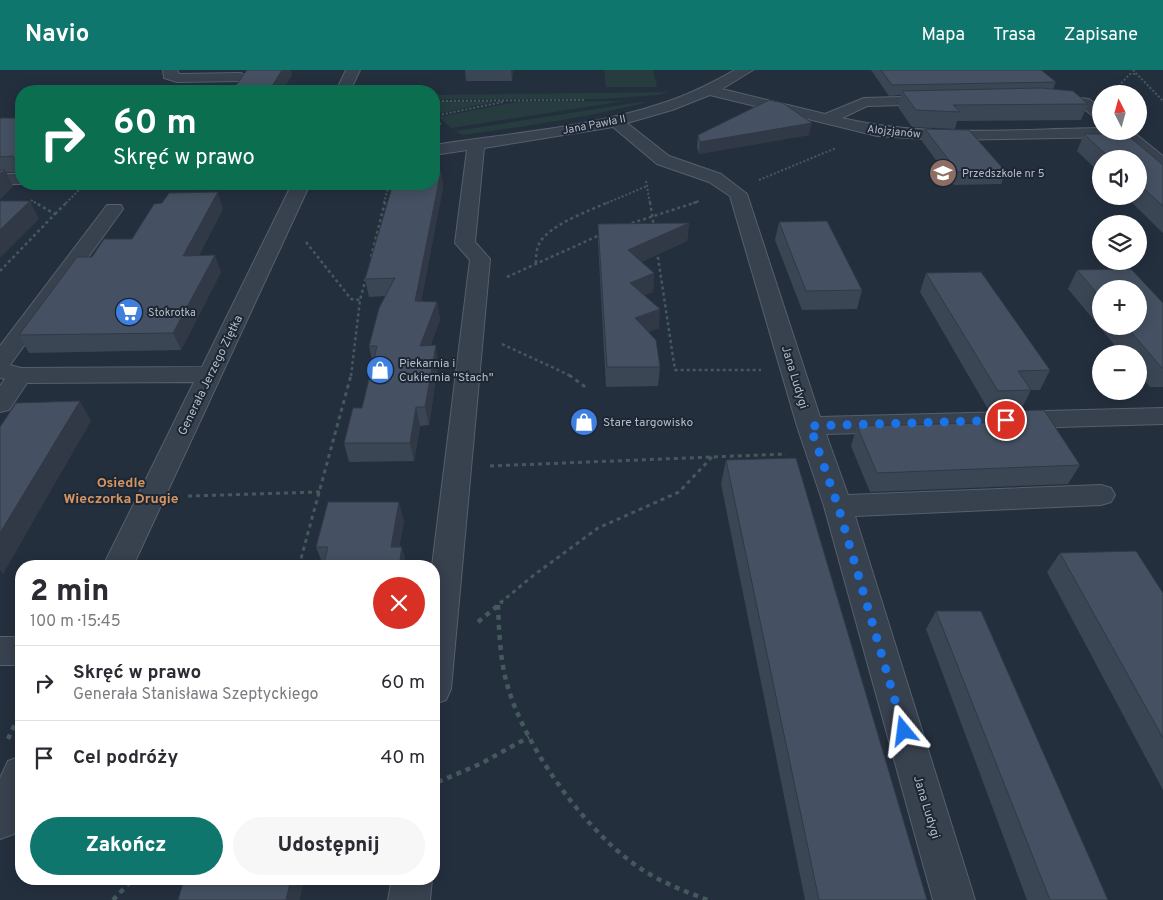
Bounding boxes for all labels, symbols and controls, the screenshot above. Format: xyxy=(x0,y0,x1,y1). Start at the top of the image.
text: Navio xyxy=(25,20,89,50)
text: Mapa xyxy=(922,24,965,47)
text: Trasa xyxy=(993,24,1036,47)
text: Zapisane xyxy=(1064,24,1138,47)
north arrow xyxy=(1092,85,1148,140)
map controls xyxy=(1092,85,1147,400)
text: 60 m xyxy=(113,102,197,146)
icon: right xyxy=(30,105,95,170)
street label: Jana Pawła II xyxy=(561,112,627,138)
street label: Alojzjanów xyxy=(866,122,922,142)
text: Skręć w prawo xyxy=(113,145,255,172)
button: sound xyxy=(1092,150,1147,205)
school or university icon: Przedszkole nr 5 xyxy=(928,158,958,188)
place label: Przedszkole nr 5 xyxy=(962,167,1045,181)
button: layers xyxy=(1092,215,1147,270)
button: + xyxy=(1092,280,1147,335)
supermarket icon: Stokrotka xyxy=(114,297,144,327)
place label: Stokrotka xyxy=(148,306,196,320)
street label: Generała Jerzego Ziętka xyxy=(175,313,247,438)
street label: Jana Ludygi xyxy=(777,344,811,411)
button: − xyxy=(1092,345,1147,400)
shop icon: Piekarnia i Cukiernia "Stach" xyxy=(365,355,395,385)
place label: Piekarnia i Cukiernia "Stach" xyxy=(399,356,494,386)
pin xyxy=(985,399,1027,441)
icon: arrive xyxy=(992,406,1020,434)
shop icon: Stare targowisko xyxy=(569,407,599,437)
place label: Stare targowisko xyxy=(603,415,693,431)
district label: Osiedle Wieczorka Drugie xyxy=(63,475,179,508)
text: 2 min xyxy=(30,574,109,611)
button: close xyxy=(373,577,425,629)
text: 100 m · 15:45 xyxy=(30,612,121,632)
text: Skręć w prawo xyxy=(73,661,201,685)
icon: right xyxy=(30,669,58,697)
text: 60 m xyxy=(381,671,425,695)
text: Generała Stanisława Szeptyckiego xyxy=(73,685,319,705)
position arrow xyxy=(877,704,929,756)
icon: arrive xyxy=(30,744,58,772)
text: Cel podróży xyxy=(73,746,178,770)
text: 40 m xyxy=(380,746,425,770)
street label: Jana Ludygi xyxy=(909,774,943,841)
button: Zakończ xyxy=(30,817,223,875)
button: Udostępnij xyxy=(233,817,425,875)

